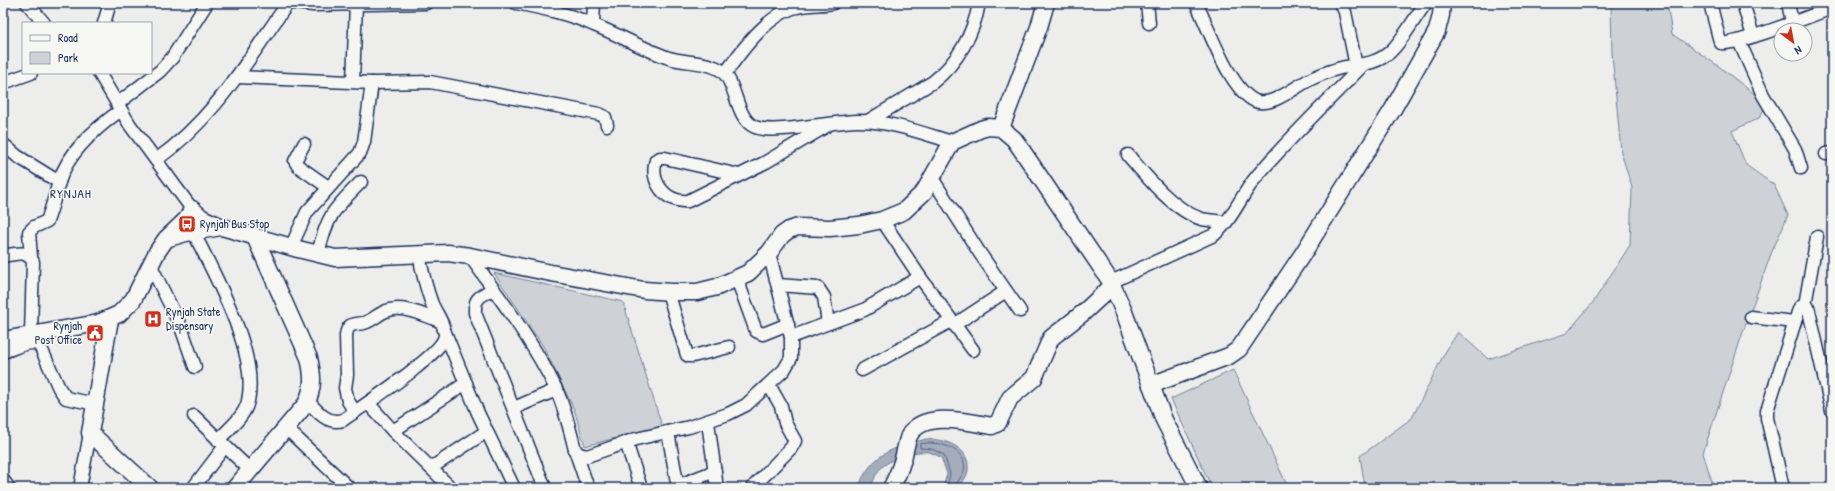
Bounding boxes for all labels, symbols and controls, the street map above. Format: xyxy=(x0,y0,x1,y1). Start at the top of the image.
legend xyxy=(22,22,152,74)
north arrow xyxy=(1773,22,1813,62)
text: Road xyxy=(58,29,78,46)
text: N xyxy=(1792,43,1804,58)
text: Park xyxy=(58,49,78,66)
district label: RYNJAH xyxy=(50,184,92,202)
bus stop icon: Rynjah Bus Stop xyxy=(177,214,197,234)
place label: Rynjah Bus Stop xyxy=(200,215,269,232)
place label: Rynjah State Dispensary xyxy=(166,303,221,334)
hospital icon: Rynjah State Dispensary xyxy=(143,309,163,329)
place label: Rynjah Post Office xyxy=(35,317,82,348)
public building icon: Rynjah Post Office xyxy=(85,323,105,343)

